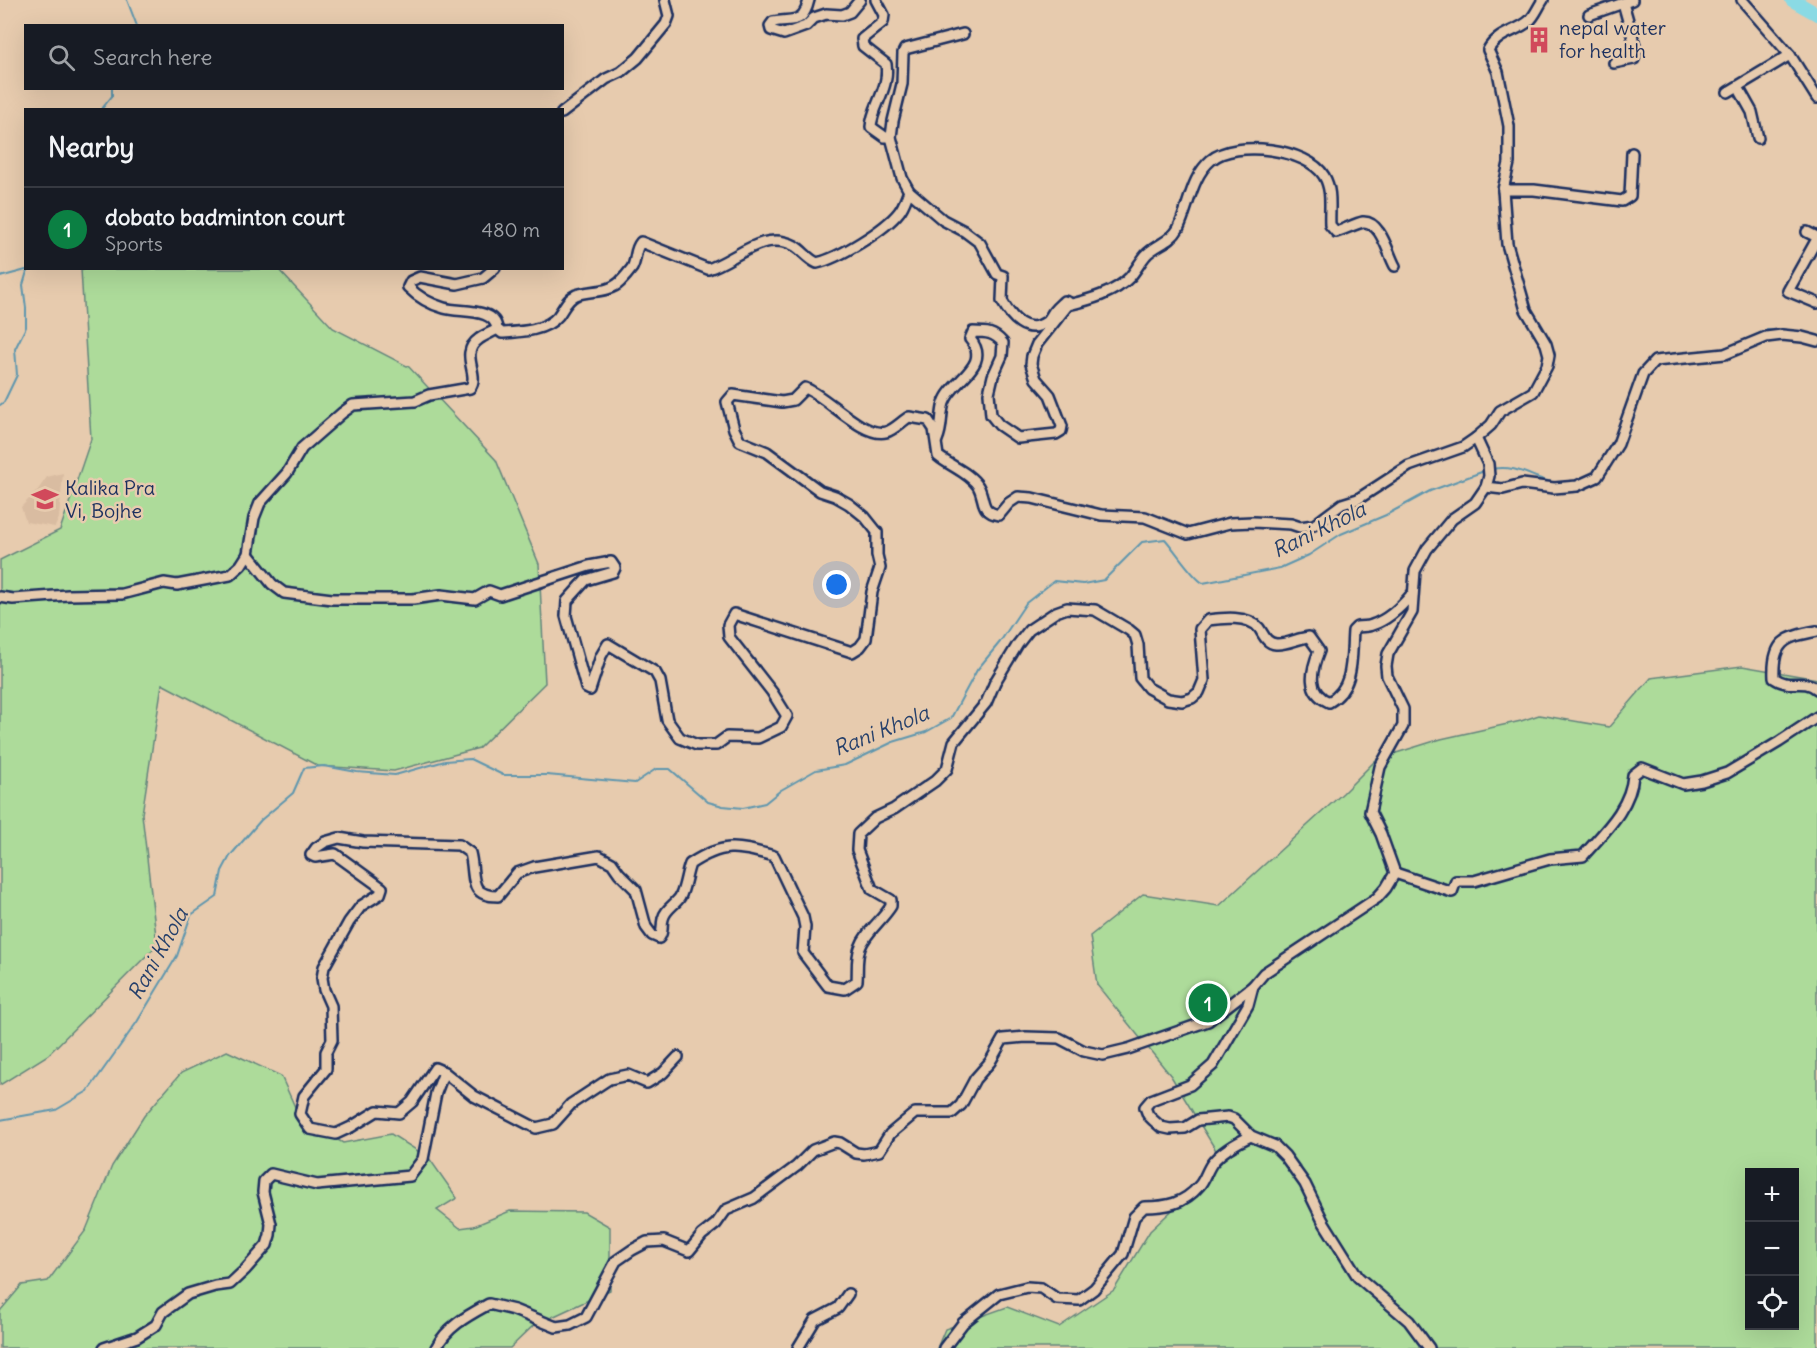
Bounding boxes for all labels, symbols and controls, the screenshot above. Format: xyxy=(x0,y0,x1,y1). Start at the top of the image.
place label: nepal water for health xyxy=(1559,15,1666,63)
search box xyxy=(24,24,564,90)
building icon: nepal water for health xyxy=(1524,25,1554,55)
icon: search xyxy=(45,41,78,74)
text: Search here xyxy=(93,43,212,71)
text: Nearby xyxy=(48,131,134,164)
text: dobato badminton court xyxy=(105,203,345,231)
text: 1 xyxy=(64,217,71,242)
text: 480 m xyxy=(481,217,540,242)
text: Sports xyxy=(105,231,163,256)
place label: Kalika Pra Vi, Bojhe xyxy=(65,475,155,523)
school or university icon: Kalika Pra Vi, Bojhe xyxy=(30,484,60,514)
water label: Rani Khola xyxy=(1268,495,1371,564)
your location xyxy=(822,570,851,599)
water label: Rani Khola xyxy=(829,699,933,762)
water label: Rani Khola xyxy=(121,902,194,1004)
pin: 1 xyxy=(1188,980,1228,1026)
map controls xyxy=(1745,1168,1799,1330)
button: + xyxy=(1745,1168,1799,1222)
button: − xyxy=(1745,1222,1799,1276)
button: locate xyxy=(1745,1276,1799,1330)

